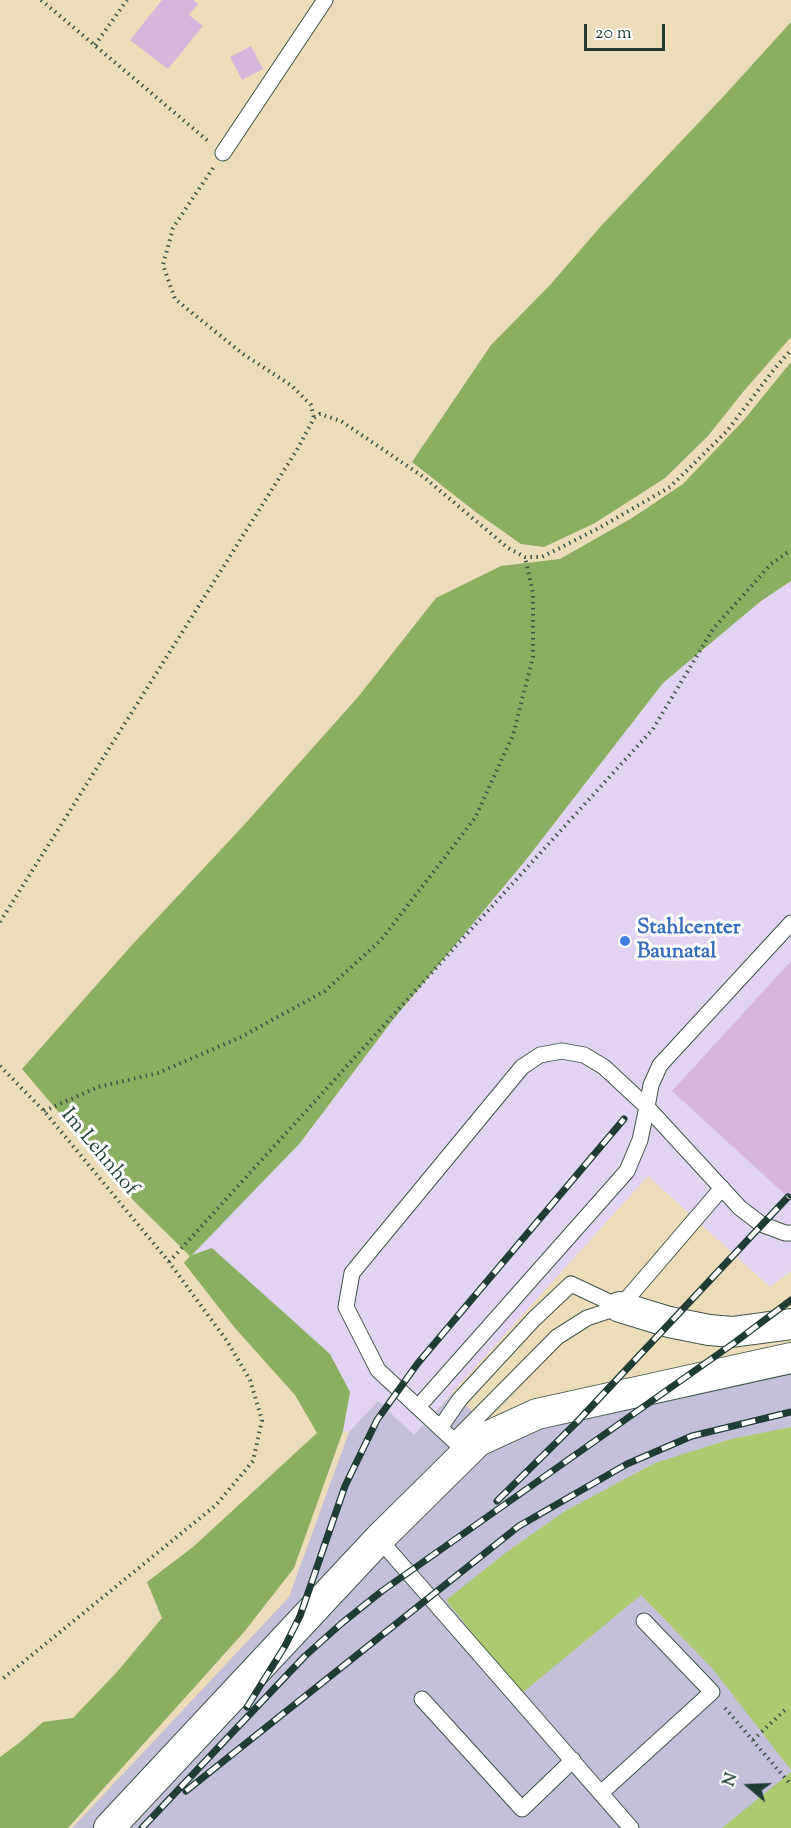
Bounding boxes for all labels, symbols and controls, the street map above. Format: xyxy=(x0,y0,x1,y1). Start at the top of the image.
scale bar xyxy=(587,12,668,50)
text: 20 m xyxy=(595,21,632,47)
place label: Stahlcenter Baunatal xyxy=(637,916,741,966)
marker: Stahlcenter Baunatal xyxy=(618,934,632,948)
street label: Im Lehnhof xyxy=(54,1104,142,1202)
north arrow xyxy=(719,1756,779,1816)
text: N xyxy=(719,1770,744,1790)

